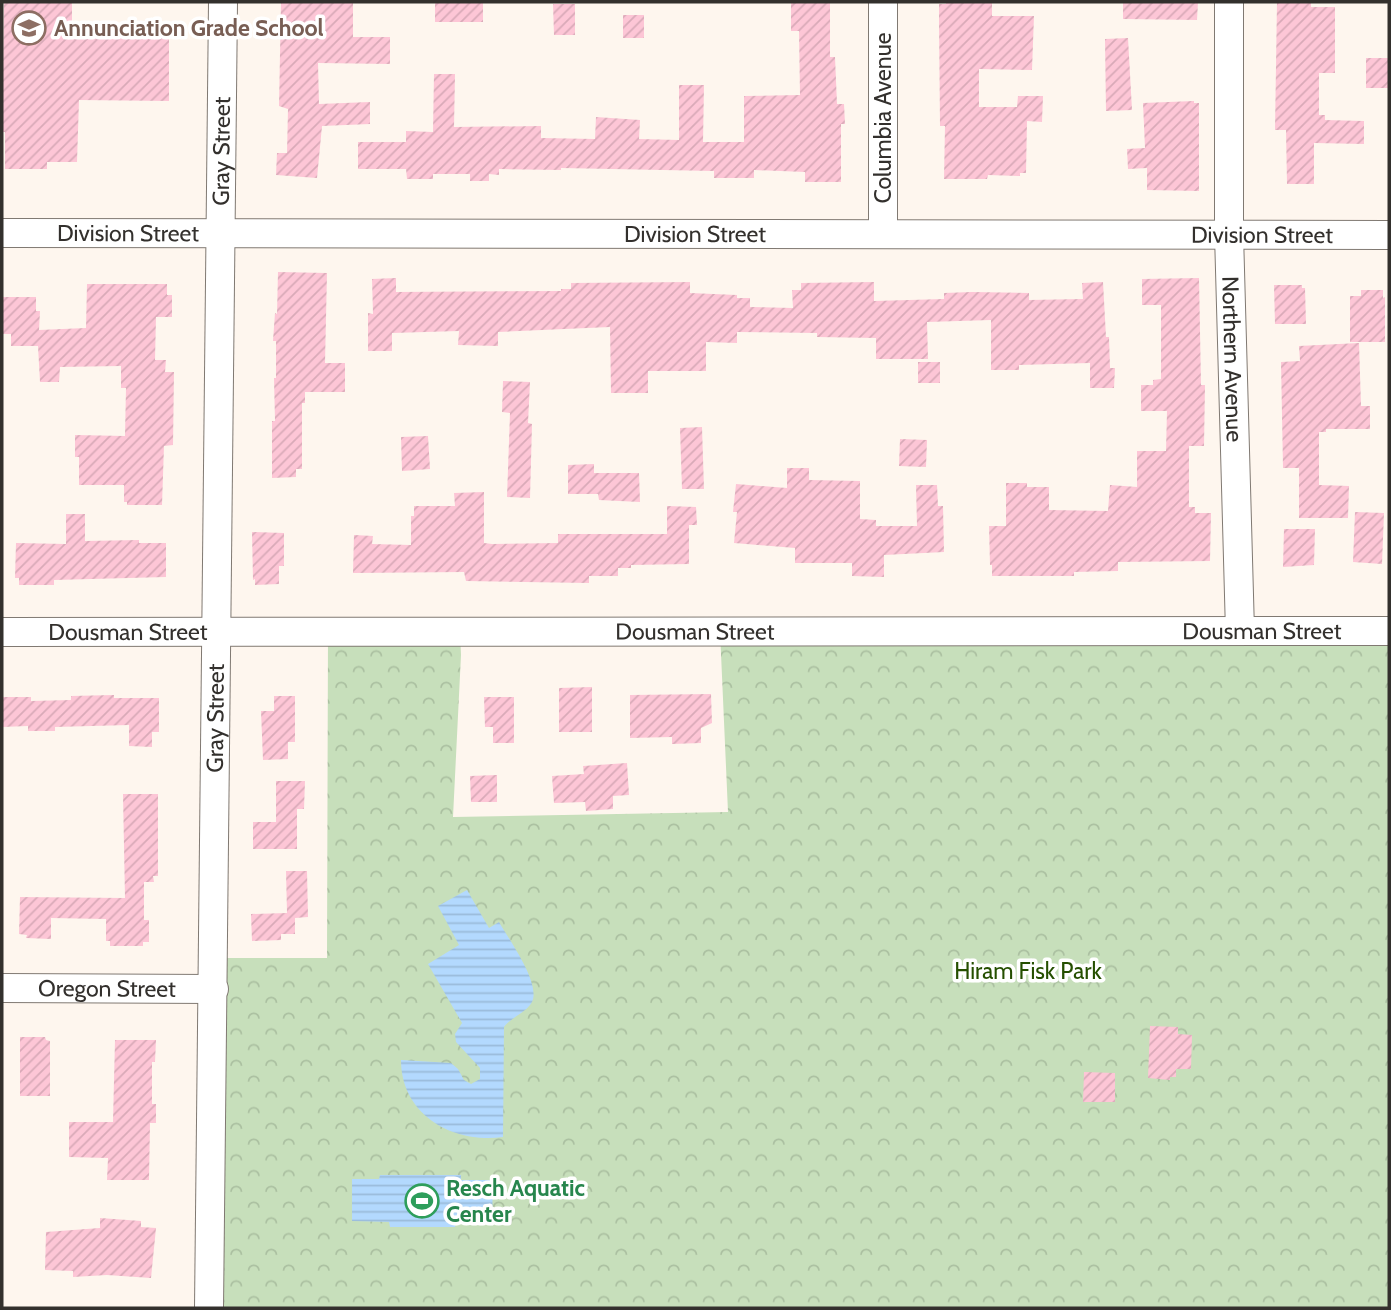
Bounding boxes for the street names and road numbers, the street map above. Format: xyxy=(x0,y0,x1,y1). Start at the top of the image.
street label: Columbia Avenue xyxy=(869,32,897,203)
street label: Gray Street xyxy=(207,96,236,206)
street label: Division Street xyxy=(57,219,199,247)
street label: Division Street xyxy=(624,220,766,248)
street label: Division Street xyxy=(1191,221,1333,249)
street label: Northern Avenue xyxy=(1216,276,1249,443)
street label: Dousman Street xyxy=(615,617,775,646)
street label: Dousman Street xyxy=(1182,617,1342,645)
street label: Dousman Street xyxy=(48,618,208,646)
street label: Gray Street xyxy=(201,663,230,773)
street label: Oregon Street xyxy=(38,974,176,1003)

